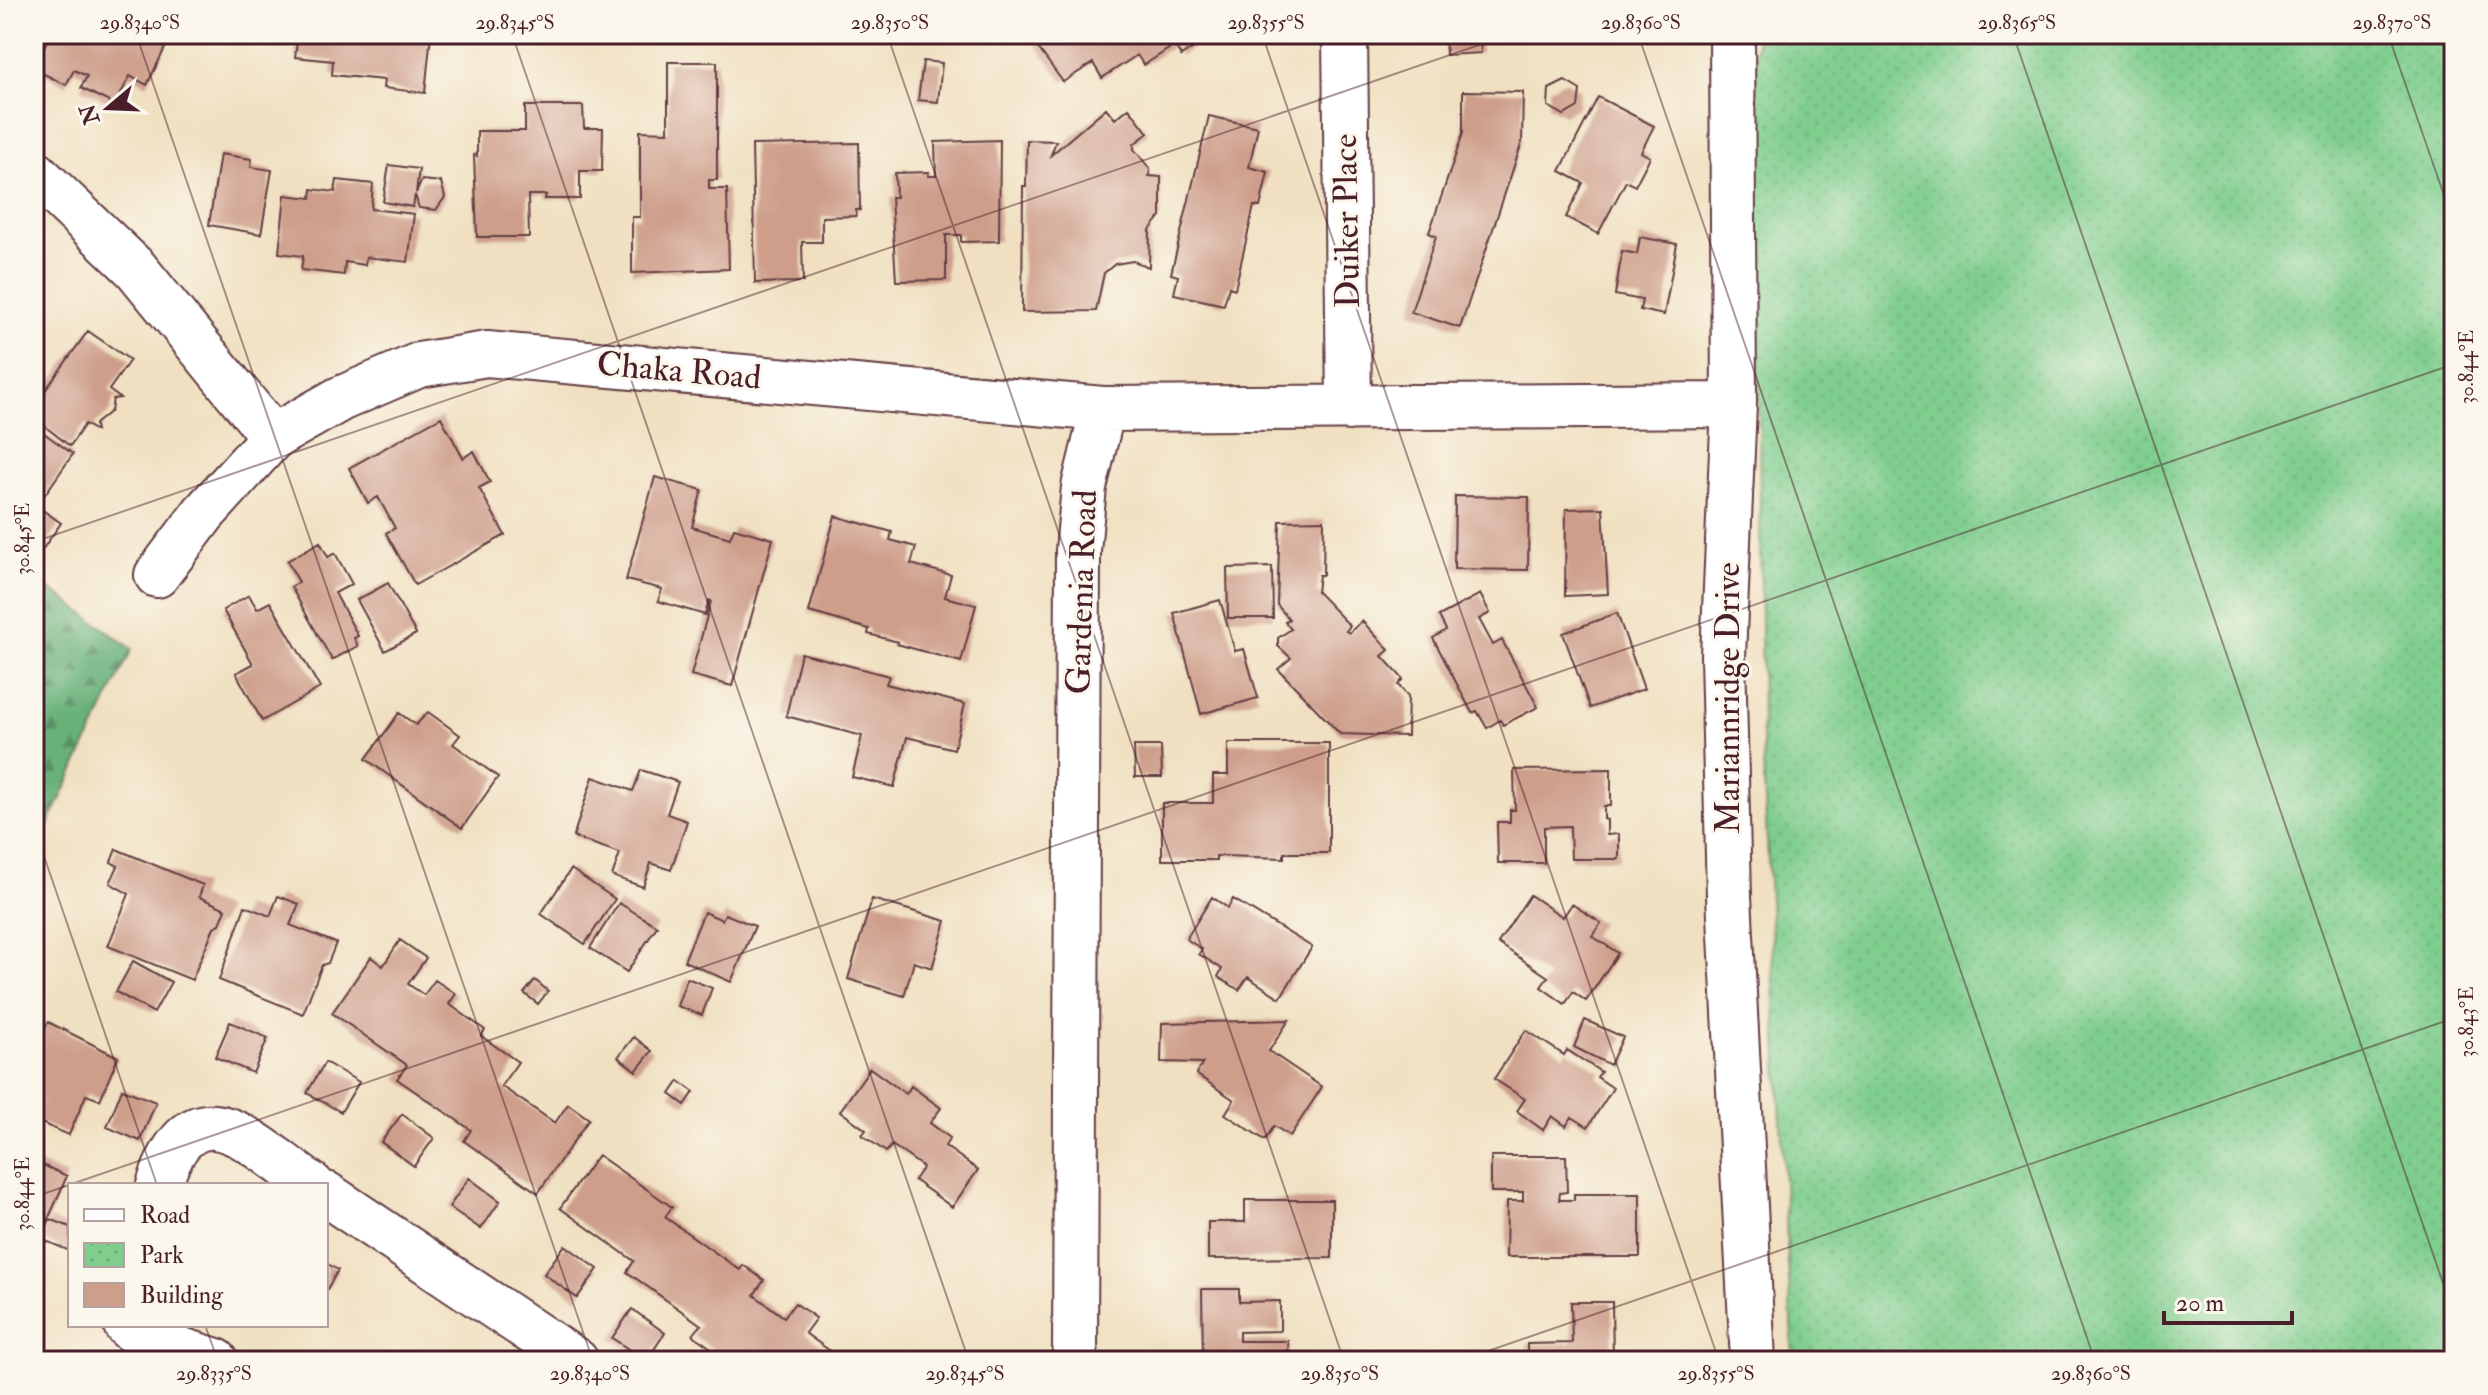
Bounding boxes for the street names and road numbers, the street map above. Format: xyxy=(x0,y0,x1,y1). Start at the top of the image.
street label: Duiker Place xyxy=(1324,133,1370,309)
street label: Chaka Road xyxy=(595,342,763,400)
street label: Gardenia Road xyxy=(1057,489,1107,695)
street label: Mariannridge Drive xyxy=(1707,562,1750,834)

